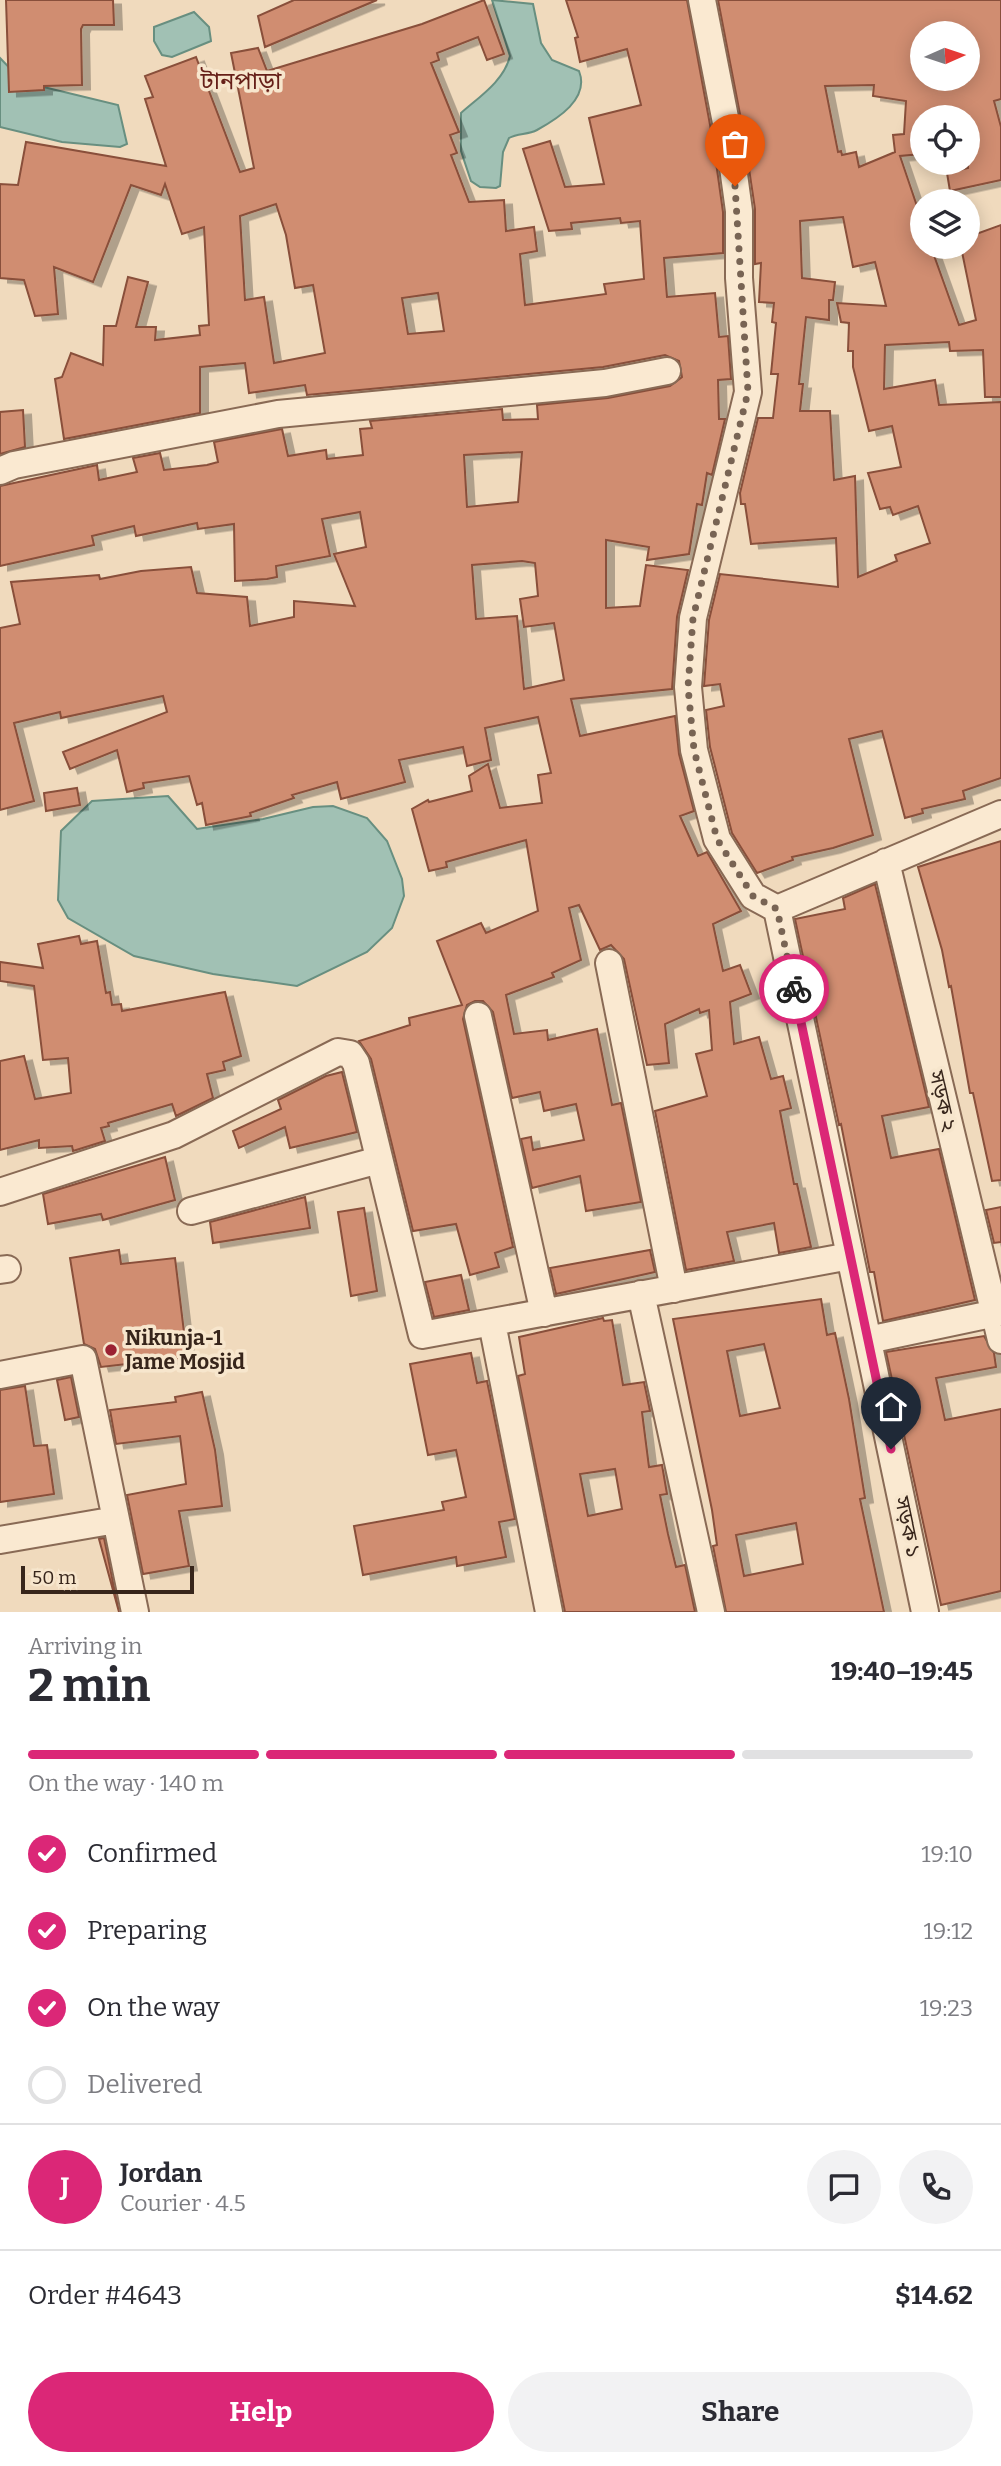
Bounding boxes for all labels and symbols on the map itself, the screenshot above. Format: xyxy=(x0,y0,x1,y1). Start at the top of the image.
north arrow xyxy=(910,21,980,91)
district label: টানপাড়া xyxy=(200,67,282,95)
pin xyxy=(705,114,765,186)
courier xyxy=(759,954,829,1024)
street label: সড়ক ২ xyxy=(923,1067,963,1134)
place label: Nikunja-1 Jame Mosjid xyxy=(124,1325,245,1375)
marker: Nikunja-1 Jame Mosjid xyxy=(103,1342,119,1358)
pin xyxy=(861,1377,921,1449)
street label: সড়ক ১ xyxy=(889,1493,927,1560)
scale bar xyxy=(21,1563,194,1595)

